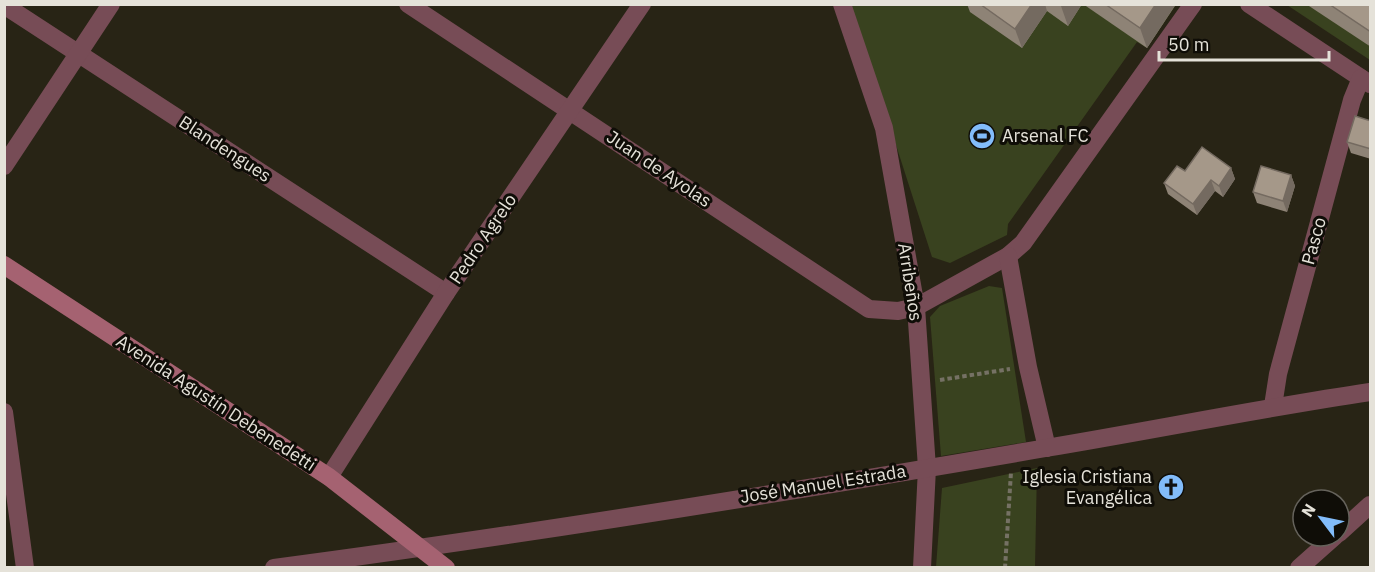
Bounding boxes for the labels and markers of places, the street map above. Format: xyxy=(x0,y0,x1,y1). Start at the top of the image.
sports icon: Arsenal FC xyxy=(967,121,997,151)
place label: Arsenal FC xyxy=(1002,124,1089,147)
place label: Iglesia Cristiana Evangélica xyxy=(1022,465,1152,509)
church icon: Iglesia Cristiana Evangélica xyxy=(1156,472,1186,502)

